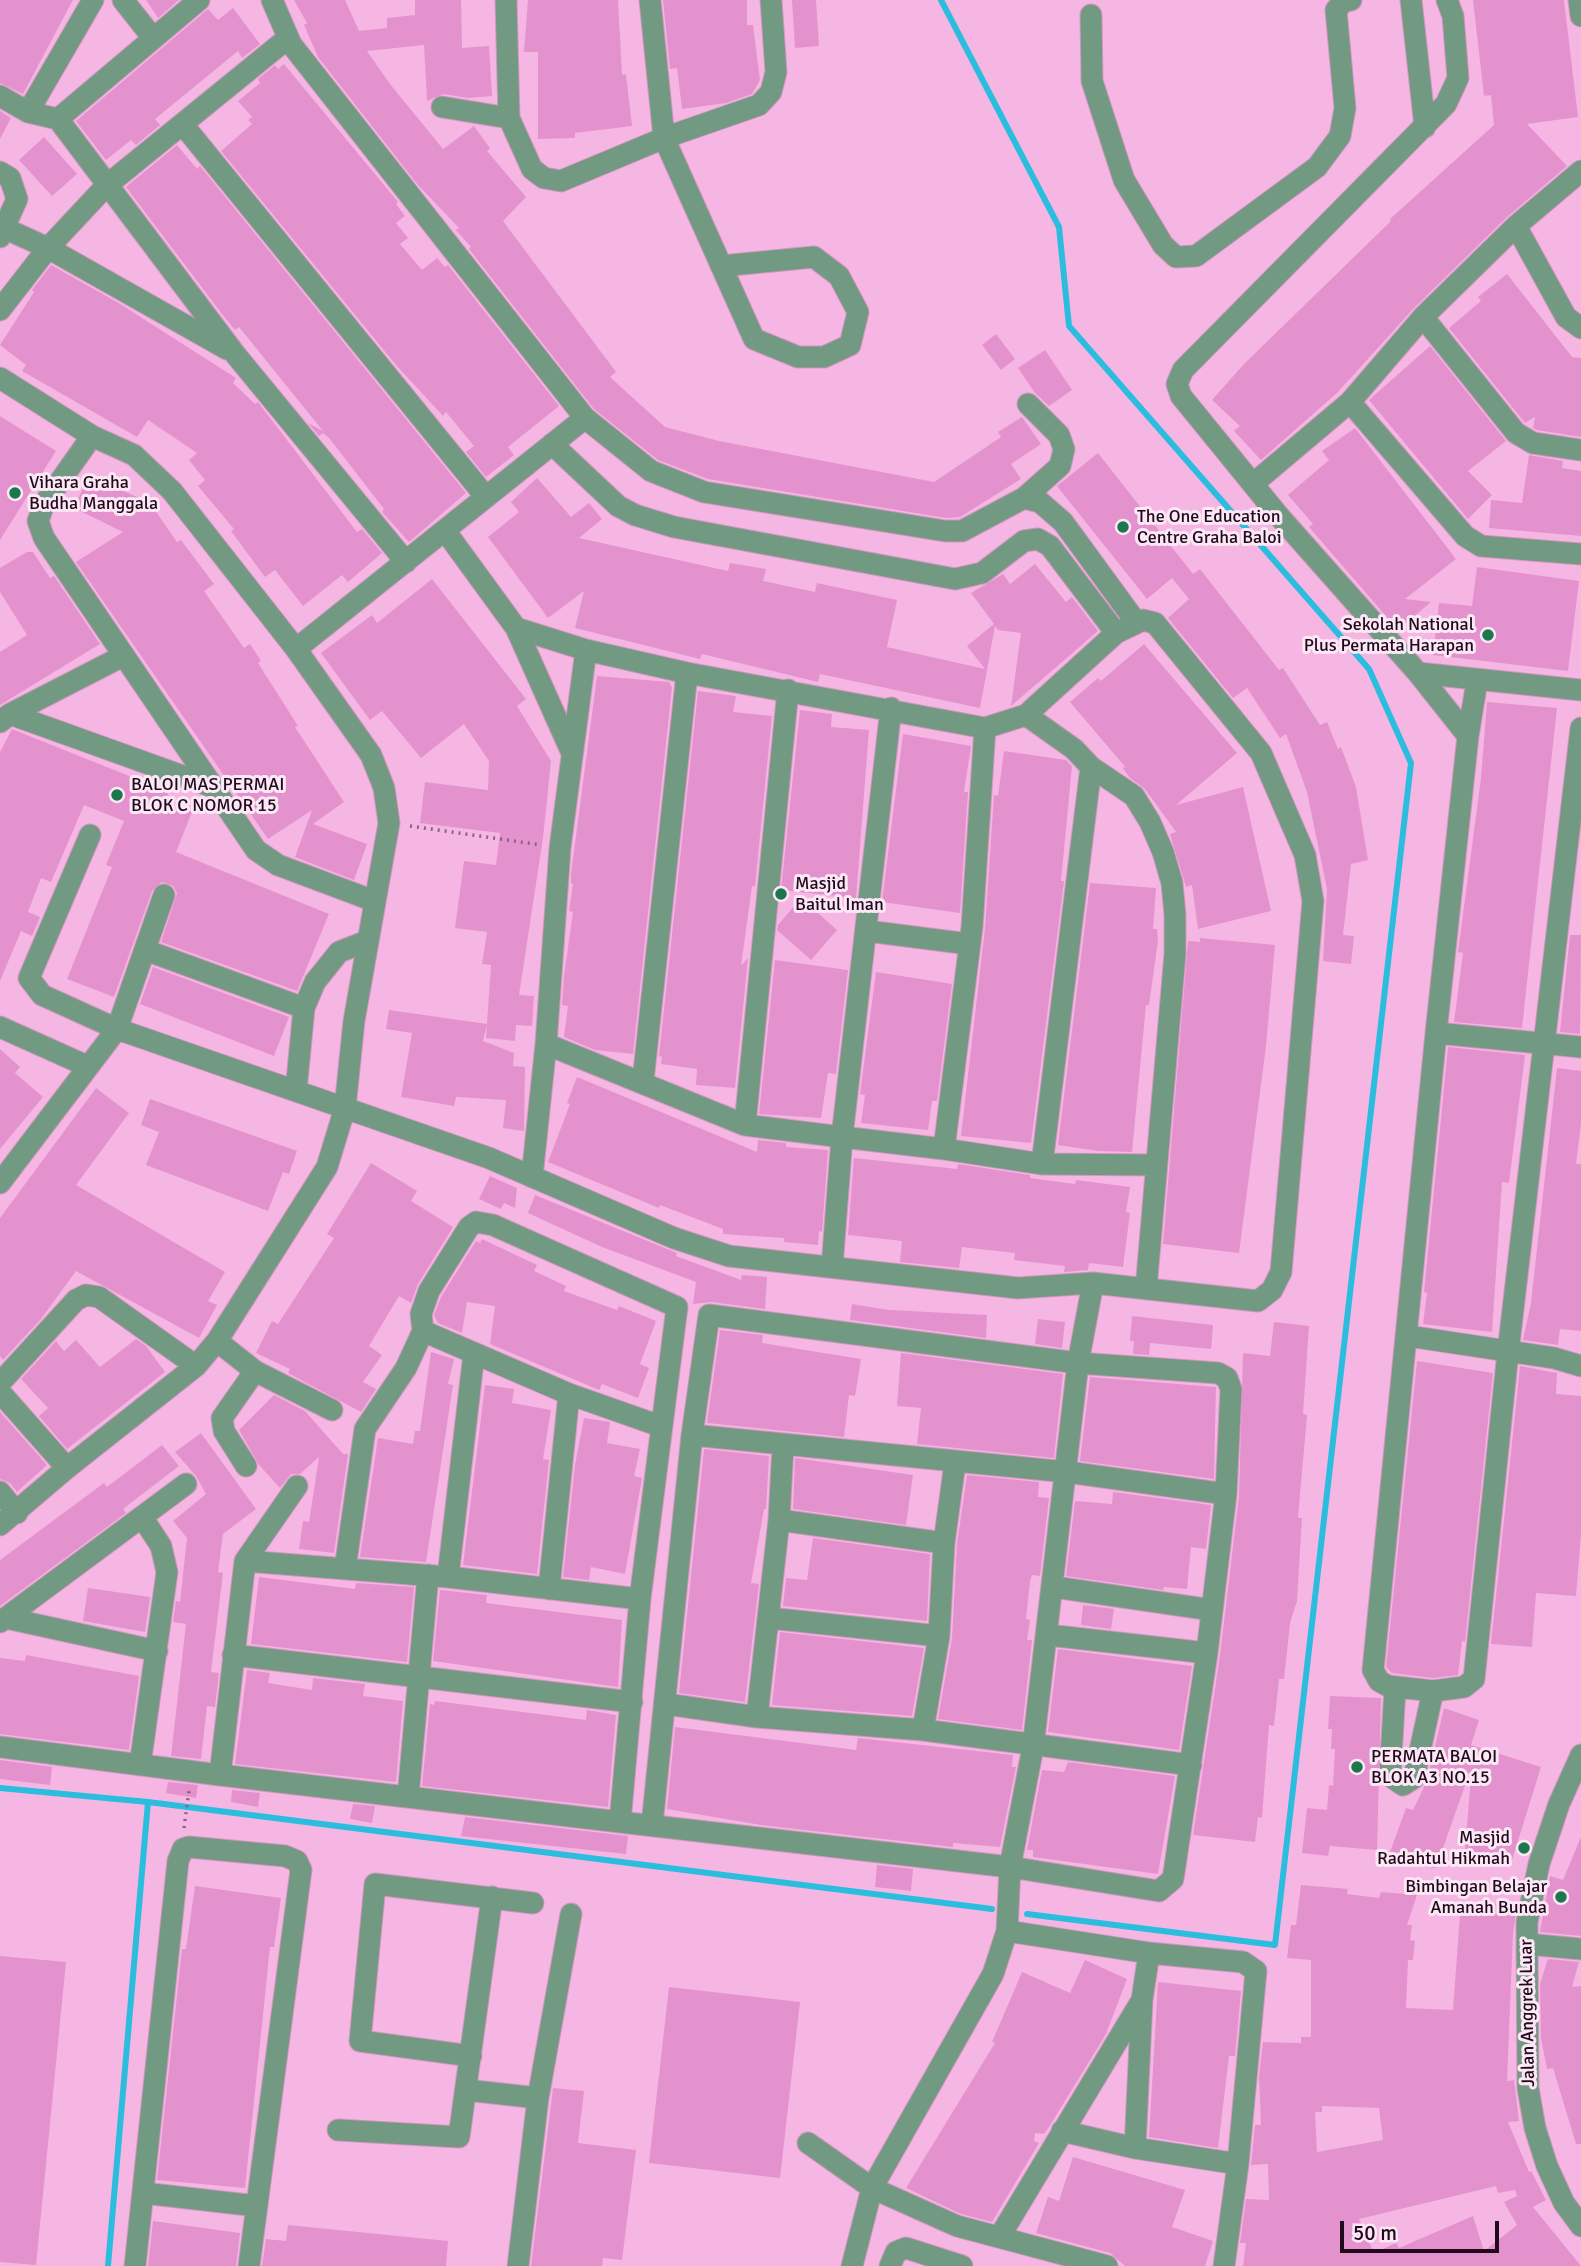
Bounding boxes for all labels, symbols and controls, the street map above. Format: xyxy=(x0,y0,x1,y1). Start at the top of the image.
place label: Vihara Graha Budha Manggala xyxy=(29,472,158,514)
marker: Vihara Graha Budha Manggala xyxy=(7,485,23,501)
place label: The One Education Centre Graha Baloi xyxy=(1137,506,1282,548)
marker: The One Education Centre Graha Baloi xyxy=(1115,519,1131,535)
place label: Sekolah National Plus Permata Harapan xyxy=(1304,614,1474,656)
marker: Sekolah National Plus Permata Harapan xyxy=(1480,627,1496,643)
place label: BALOI MAS PERMAI BLOK C NOMOR 15 xyxy=(131,774,284,816)
marker: BALOI MAS PERMAI BLOK C NOMOR 15 xyxy=(109,787,125,803)
place label: Masjid Baitul Iman xyxy=(795,873,884,916)
marker: Masjid Baitul Iman xyxy=(773,886,789,902)
place label: PERMATA BALOI BLOK A3 NO.15 xyxy=(1371,1746,1497,1788)
marker: PERMATA BALOI BLOK A3 NO.15 xyxy=(1349,1759,1365,1775)
place label: Masjid Radahtul Hikmah xyxy=(1377,1827,1510,1870)
marker: Masjid Radahtul Hikmah xyxy=(1516,1840,1532,1856)
place label: Bimbingan Belajar Amanah Bunda xyxy=(1405,1876,1547,1918)
marker: Bimbingan Belajar Amanah Bunda xyxy=(1553,1889,1569,1905)
street label: Jalan Anggrek Luar xyxy=(1516,1939,1540,2087)
scale bar xyxy=(1343,2206,1502,2250)
text: 50 m xyxy=(1353,2220,1397,2246)

